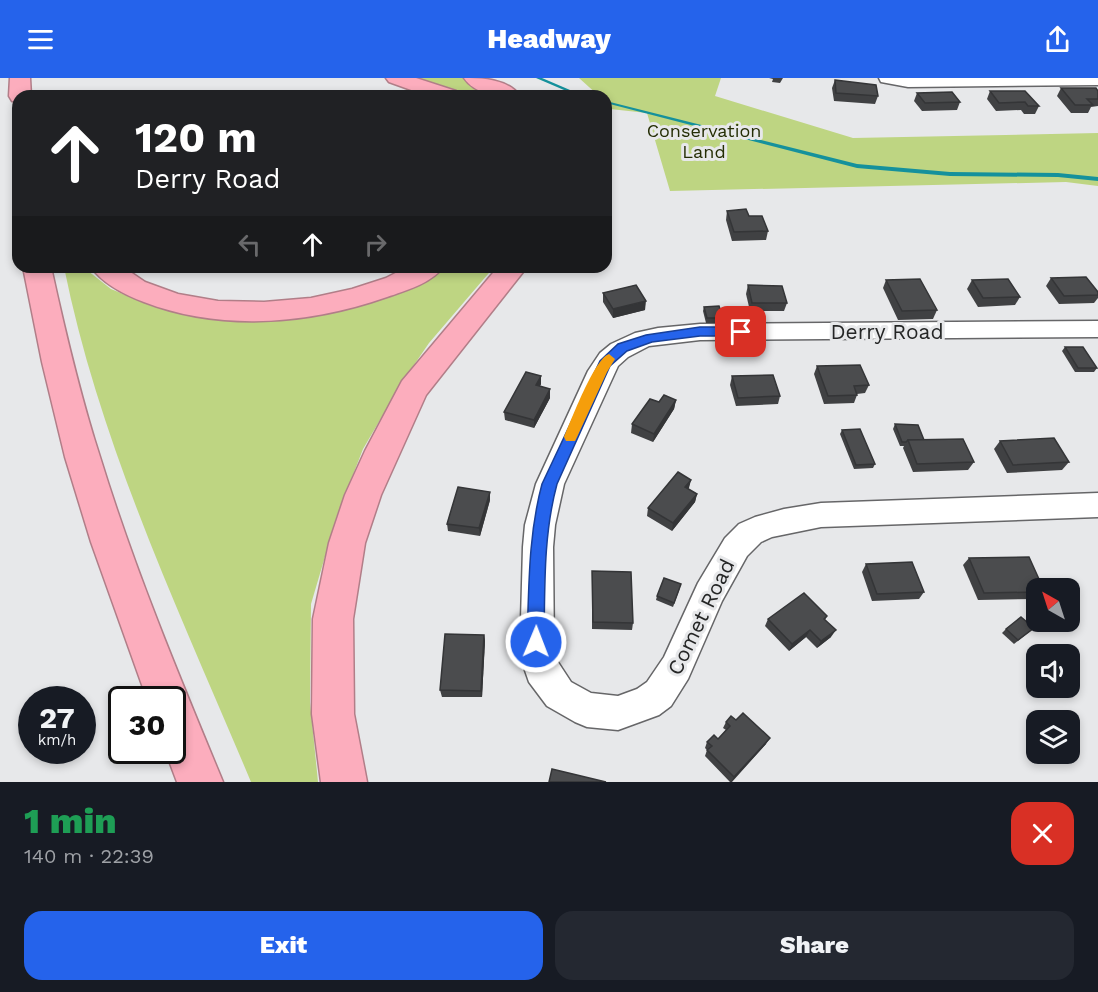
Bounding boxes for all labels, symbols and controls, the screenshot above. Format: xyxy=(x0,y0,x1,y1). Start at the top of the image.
icon: menu xyxy=(24,23,57,56)
text: Headway xyxy=(487,23,611,55)
icon: share xyxy=(1041,23,1074,56)
text: 120 m xyxy=(135,113,257,162)
icon: ahead xyxy=(36,114,114,192)
park label: Conservation Land xyxy=(647,120,761,162)
text: Derry Road xyxy=(135,163,280,195)
icon: left xyxy=(233,228,266,261)
icon: ahead xyxy=(296,228,329,261)
icon: right xyxy=(359,228,392,261)
pin xyxy=(715,306,766,357)
icon: arrive xyxy=(724,315,757,348)
street label: Derry Road xyxy=(830,319,944,344)
street label: Comet Road xyxy=(662,555,739,679)
north arrow xyxy=(1026,578,1080,632)
map controls xyxy=(1026,578,1080,764)
position arrow xyxy=(504,610,568,674)
button: sound xyxy=(1026,644,1080,698)
speed limit sign: 30 xyxy=(108,686,186,764)
text: 27 xyxy=(39,700,75,735)
button: layers xyxy=(1026,710,1080,764)
text: km/h xyxy=(38,731,76,749)
text: 1 min xyxy=(24,800,117,842)
button: close xyxy=(1011,802,1074,865)
text: 140 m · 22:39 xyxy=(24,844,154,868)
button: Exit xyxy=(24,911,543,980)
button: Share xyxy=(555,911,1074,980)

